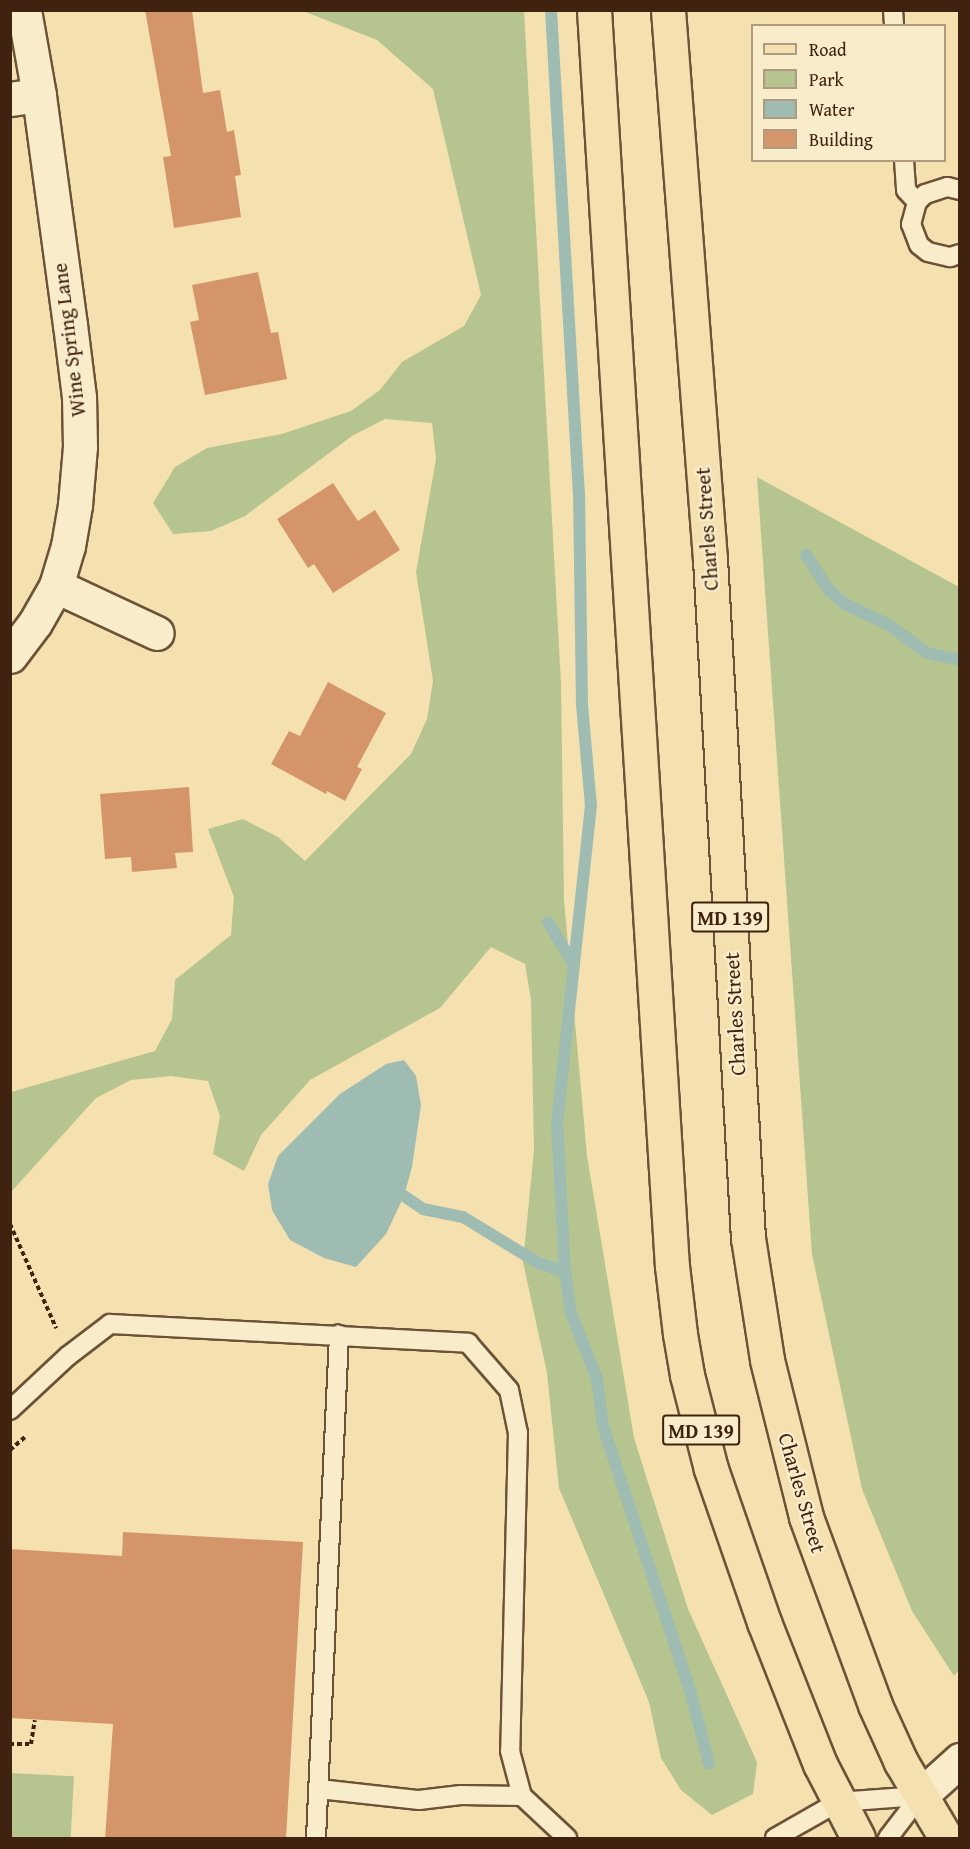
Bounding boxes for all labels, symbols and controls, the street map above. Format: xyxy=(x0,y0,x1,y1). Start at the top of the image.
legend xyxy=(751,24,946,162)
text: Road xyxy=(809,36,847,63)
text: Park xyxy=(809,66,844,93)
text: Water xyxy=(809,96,854,123)
text: Building xyxy=(809,126,873,153)
street label: Wine Spring Lane xyxy=(47,262,91,418)
street label: Charles Street xyxy=(690,466,724,592)
road number: MD 139 xyxy=(691,900,769,934)
street label: Charles Street xyxy=(719,952,751,1076)
road number: MD 139 xyxy=(662,1413,740,1447)
street label: Charles Street xyxy=(773,1430,831,1556)

